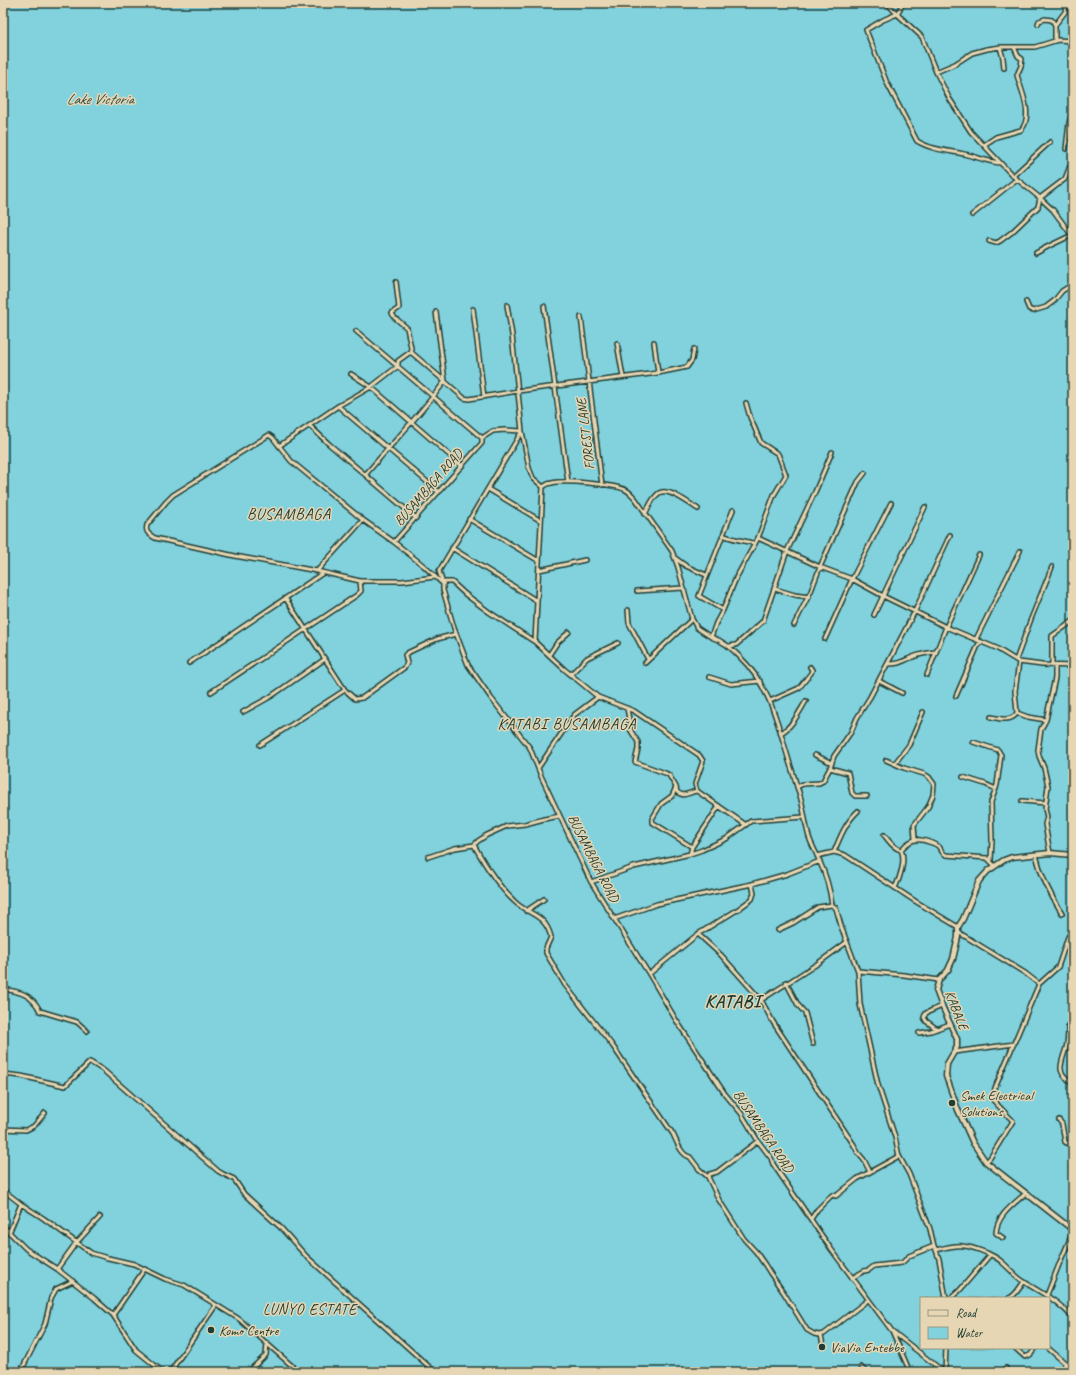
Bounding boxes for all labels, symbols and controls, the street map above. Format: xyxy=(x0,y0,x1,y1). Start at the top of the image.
water label: Lake Victoria xyxy=(67,90,135,109)
street label: FOREST LANE xyxy=(572,396,598,471)
street label: BUSAMBAGA ROAD xyxy=(391,444,467,529)
district label: BUSAMBAGA xyxy=(247,504,331,524)
district label: KATABI BUSAMBAGA xyxy=(497,714,637,734)
street label: BUSAMBAGA ROAD xyxy=(564,812,624,906)
street label: KABALE xyxy=(941,988,973,1035)
district label: KATABI xyxy=(705,990,765,1012)
street label: BUSAMBAGA ROAD xyxy=(730,1087,799,1177)
place label: Smek Electrical Solutions xyxy=(960,1087,1035,1120)
marker: Smek Electrical Solutions xyxy=(947,1098,957,1108)
legend xyxy=(920,1297,1050,1349)
district label: LUNYO ESTATE xyxy=(263,1300,358,1319)
text: Road xyxy=(956,1305,978,1321)
place label: Komo Centre xyxy=(219,1322,280,1339)
marker: Komo Centre xyxy=(206,1325,216,1335)
text: Water xyxy=(956,1325,984,1341)
place label: ViaVia Entebbe xyxy=(830,1339,905,1356)
marker: ViaVia Entebbe xyxy=(817,1342,827,1352)

